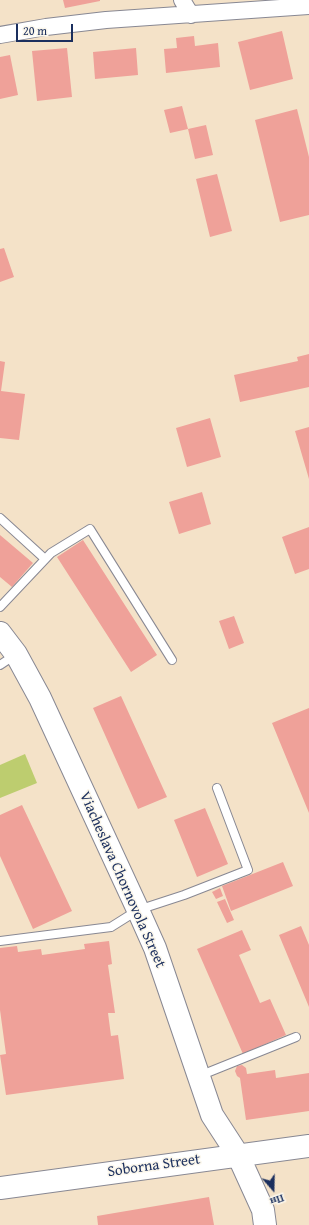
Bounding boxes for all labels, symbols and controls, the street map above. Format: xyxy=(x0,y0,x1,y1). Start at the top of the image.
scale bar xyxy=(18,16,75,42)
text: 20 m xyxy=(23,22,47,39)
street label: Viacheslava Chornovola Street xyxy=(75,789,169,971)
street label: Soborna Street xyxy=(107,1151,201,1181)
north arrow xyxy=(253,1169,293,1209)
text: Пн xyxy=(268,1190,286,1210)

